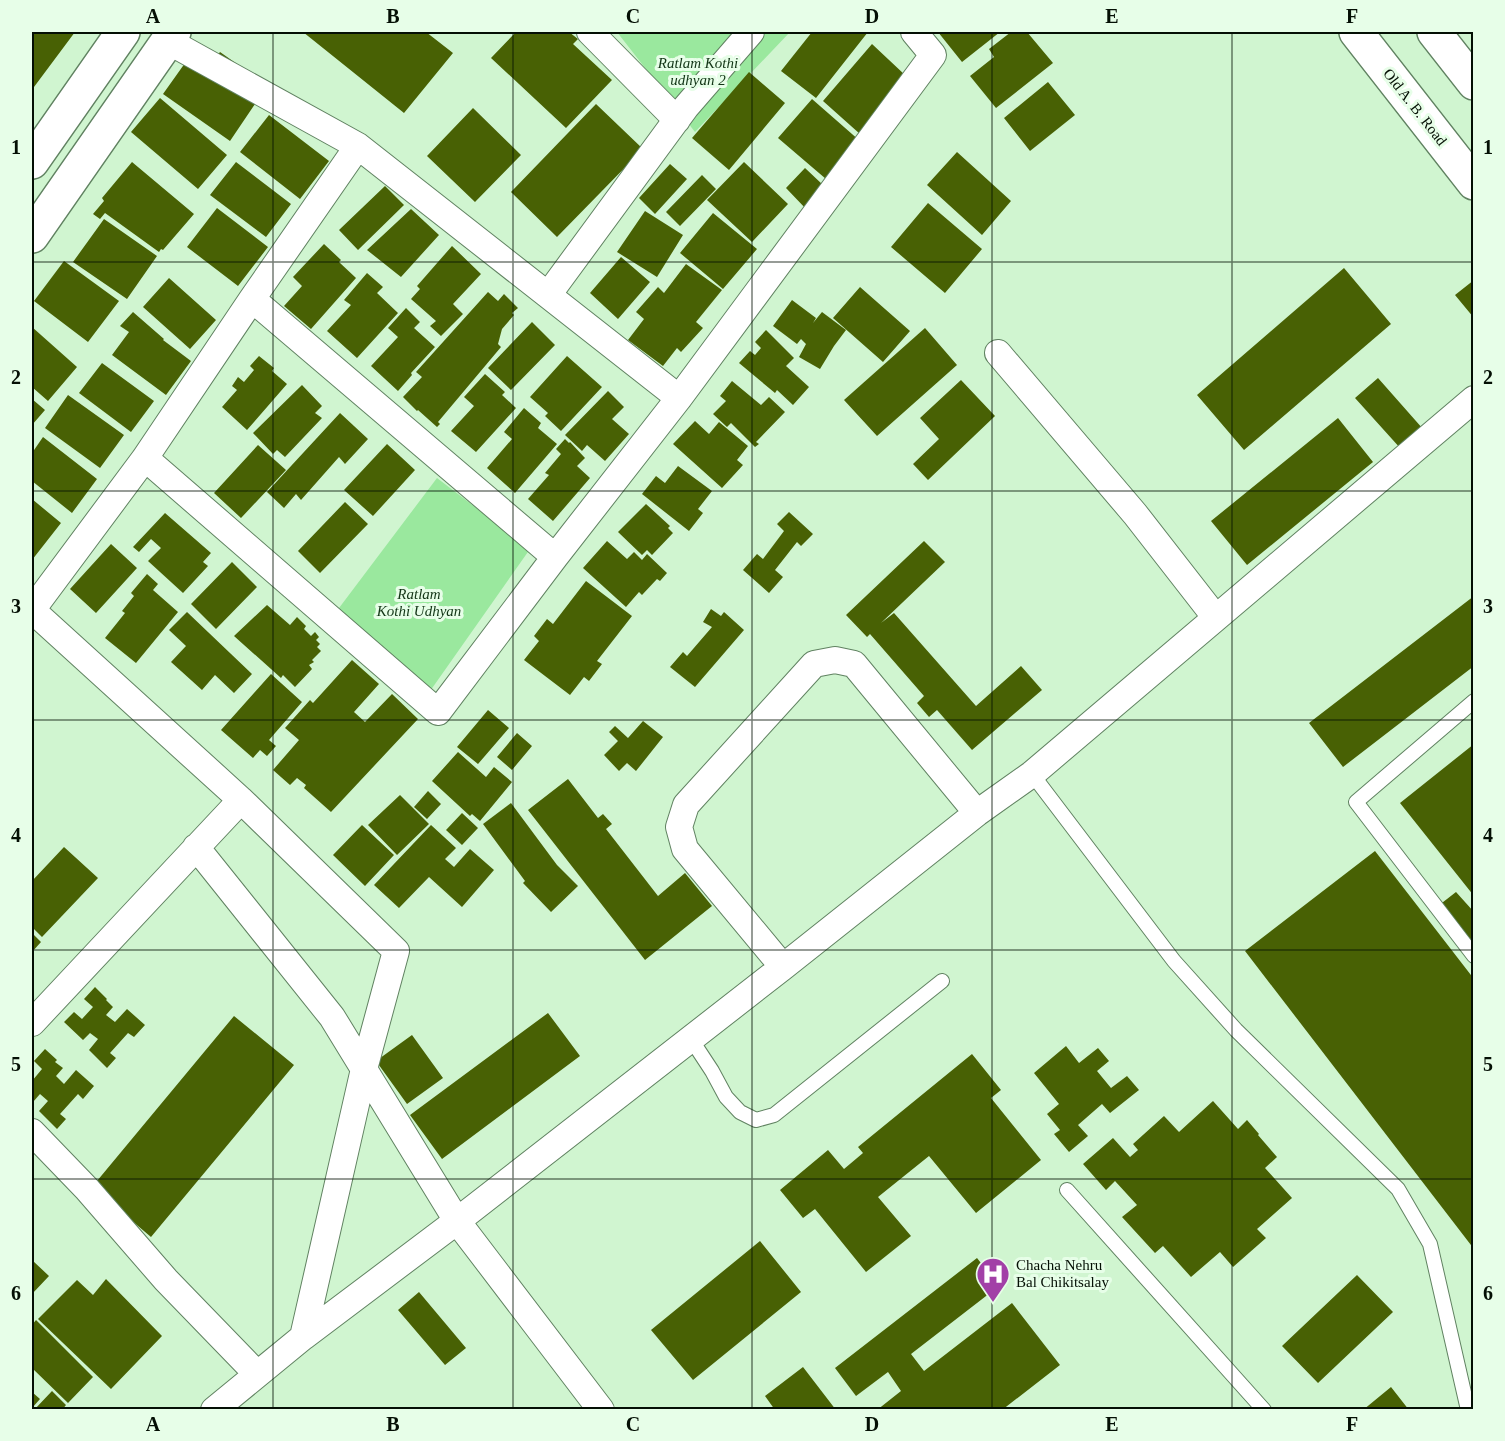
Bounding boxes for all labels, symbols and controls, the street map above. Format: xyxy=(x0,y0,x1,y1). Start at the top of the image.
text: A xyxy=(146,5,161,27)
text: B xyxy=(386,5,400,27)
text: C xyxy=(626,5,640,27)
text: D xyxy=(865,5,879,27)
text: E xyxy=(1105,5,1119,27)
text: F xyxy=(1346,5,1358,27)
park label: Ratlam Kothi udhyan 2 xyxy=(657,55,738,88)
street label: Old A. B. Road xyxy=(1380,65,1450,149)
text: 1 xyxy=(11,136,21,158)
text: 1 xyxy=(1483,136,1493,158)
text: 2 xyxy=(11,366,21,388)
text: 2 xyxy=(1483,366,1493,388)
park label: Ratlam Kothi Udhyan xyxy=(376,586,461,619)
text: 3 xyxy=(11,595,21,617)
text: 3 xyxy=(1483,595,1493,617)
text: 4 xyxy=(11,824,21,846)
text: 4 xyxy=(1483,824,1493,846)
text: 5 xyxy=(11,1053,21,1075)
text: 5 xyxy=(1483,1053,1493,1075)
hospital icon: Chacha Nehru Bal Chikitsalay xyxy=(975,1256,1011,1303)
place label: Chacha Nehru Bal Chikitsalay xyxy=(1016,1257,1109,1290)
text: 6 xyxy=(11,1282,21,1304)
text: 6 xyxy=(1483,1282,1493,1304)
text: A xyxy=(146,1413,161,1435)
text: B xyxy=(386,1413,400,1435)
text: C xyxy=(626,1413,640,1435)
text: D xyxy=(865,1413,879,1435)
text: E xyxy=(1105,1413,1119,1435)
text: F xyxy=(1346,1413,1358,1435)

